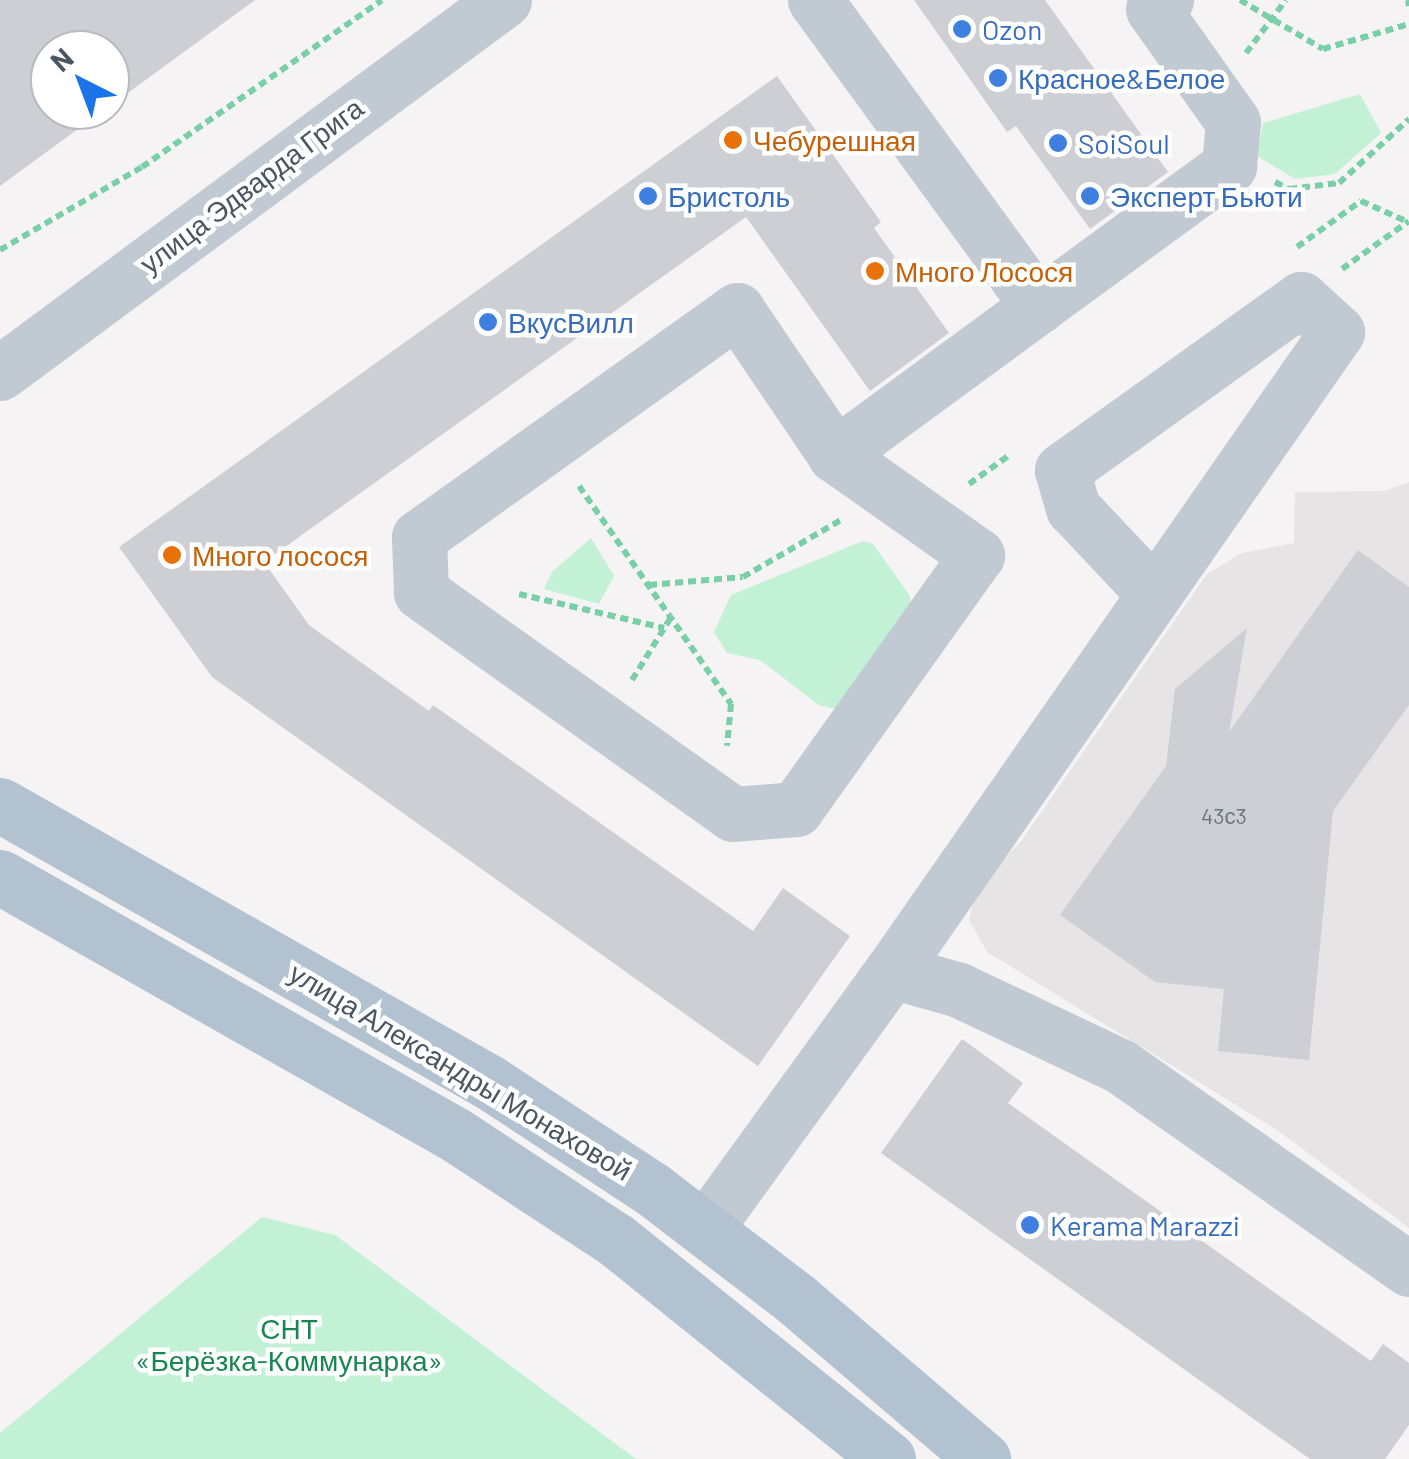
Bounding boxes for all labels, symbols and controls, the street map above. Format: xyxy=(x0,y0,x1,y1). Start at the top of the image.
place label: Ozon xyxy=(982,12,1042,46)
marker: Ozon xyxy=(951,18,973,40)
north arrow xyxy=(30,30,130,130)
text: N xyxy=(43,40,80,78)
place label: Красное&Белое xyxy=(1018,61,1225,95)
marker: Красное&Белое xyxy=(987,67,1009,89)
street label: улица Эдварда Грига xyxy=(133,90,369,280)
place label: Чебурешная xyxy=(753,123,916,157)
place label: SoiSoul xyxy=(1078,126,1170,160)
marker: Чебурешная xyxy=(722,129,744,151)
marker: SoiSoul xyxy=(1047,132,1069,154)
place label: Бристоль xyxy=(668,179,790,213)
place label: Эксперт Бьюти xyxy=(1110,179,1303,213)
marker: Бристоль xyxy=(637,185,659,207)
marker: Эксперт Бьюти xyxy=(1079,185,1101,207)
place label: Много Лосося xyxy=(895,254,1073,288)
marker: Много Лосося xyxy=(864,260,886,282)
place label: ВкусВилл xyxy=(508,305,634,339)
marker: ВкусВилл xyxy=(477,311,499,333)
place label: Много лосося xyxy=(192,538,368,572)
marker: Много лосося xyxy=(161,544,183,566)
house number: 43с3 xyxy=(1201,803,1247,829)
street label: улица Александры Монаховой xyxy=(284,955,638,1187)
place label: Kerama Marazzi xyxy=(1050,1208,1240,1242)
marker: Kerama Marazzi xyxy=(1019,1214,1041,1236)
park label: СНТ «Берёзка-Коммунарка» xyxy=(135,1311,443,1377)

